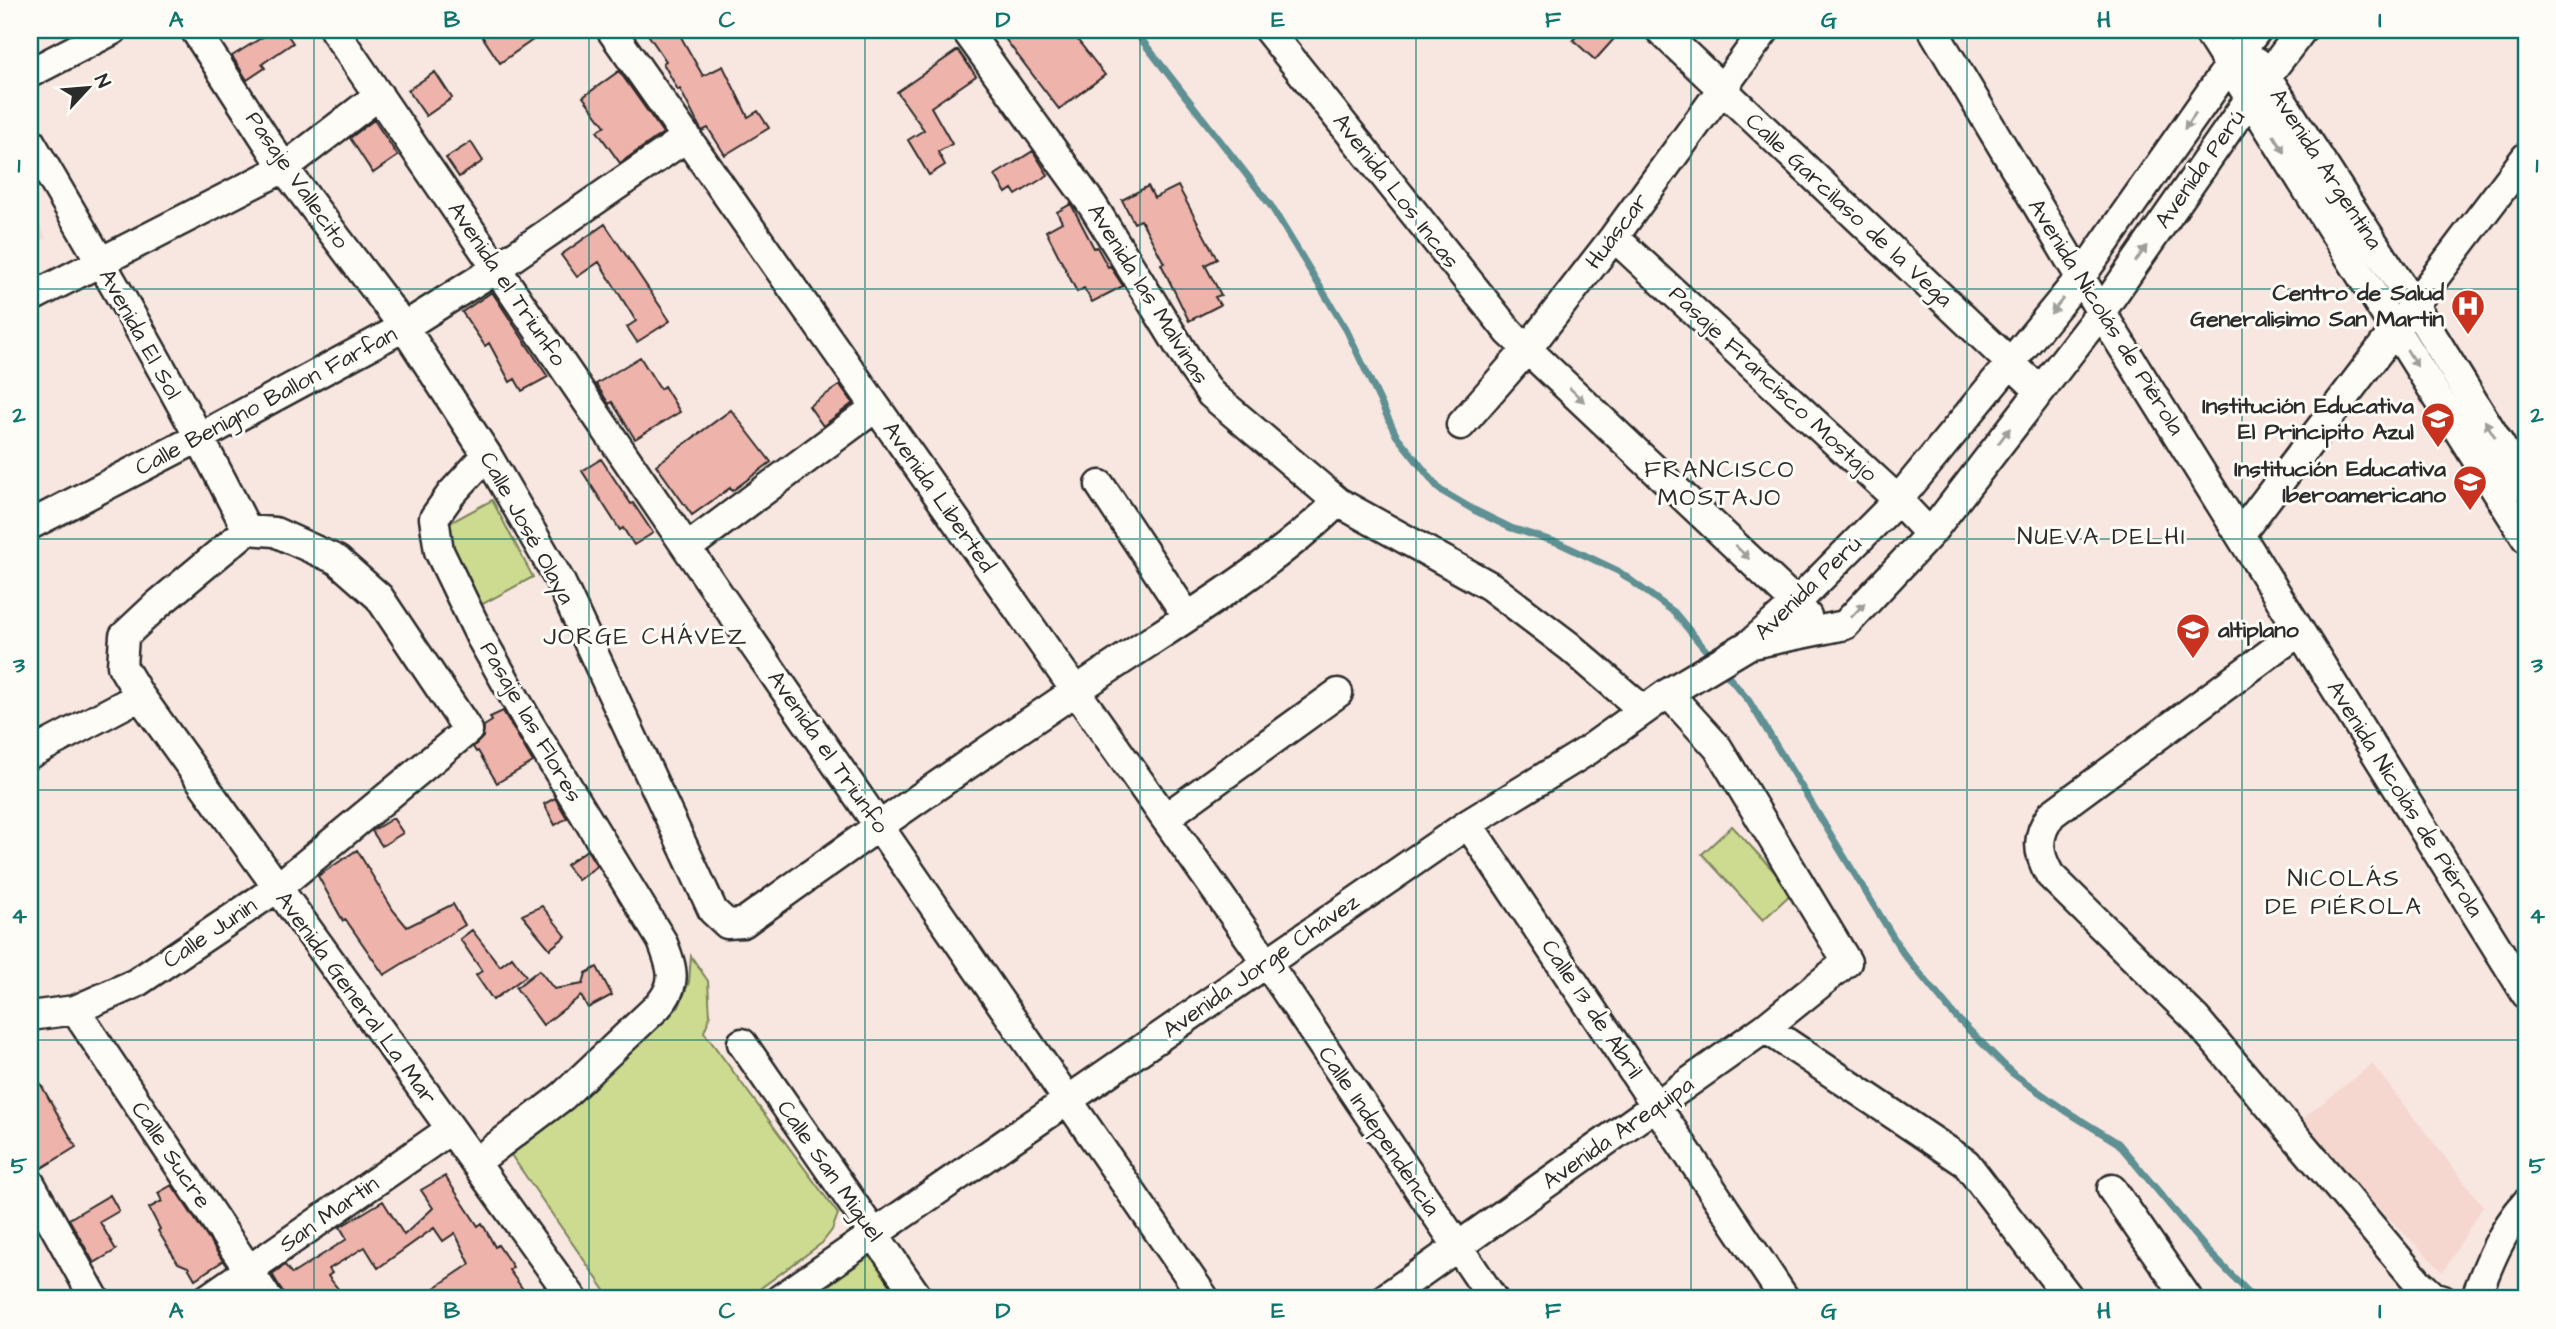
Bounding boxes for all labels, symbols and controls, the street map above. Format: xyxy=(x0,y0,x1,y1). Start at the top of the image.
text: A xyxy=(169,4,184,36)
text: B xyxy=(444,4,461,36)
text: C xyxy=(719,4,736,36)
text: D xyxy=(996,4,1011,36)
text: E xyxy=(1271,4,1285,36)
text: F xyxy=(1545,4,1562,36)
text: G xyxy=(1821,4,1837,36)
text: H xyxy=(2097,4,2111,36)
text: I xyxy=(2378,4,2382,36)
north arrow xyxy=(52,52,122,122)
text: N xyxy=(87,70,117,93)
street label: Avenida Argentina xyxy=(2261,82,2390,257)
street label: Avenida Perú xyxy=(2147,103,2253,235)
street label: Pasaje Vallecito xyxy=(238,105,356,255)
street label: Calle Garcilaso de la Vega xyxy=(1738,105,1960,316)
street label: Avenida Los Incas xyxy=(1325,107,1467,275)
one-way arrow xyxy=(2184,112,2197,131)
one-way arrow xyxy=(2272,134,2285,153)
text: 1 xyxy=(18,149,21,181)
text: 1 xyxy=(2536,149,2539,181)
street label: Huáscar xyxy=(1578,186,1656,276)
street label: Avenida Nicolás de Piérola xyxy=(2020,193,2192,442)
street label: Avenida el Triunfo xyxy=(440,195,574,373)
street label: Avenida las Malvinas xyxy=(1079,198,1217,390)
one-way arrow xyxy=(2134,245,2148,263)
street label: Avenida El Sol xyxy=(91,263,189,405)
place label: Centro de Salud Generalisimo San Martin xyxy=(2190,277,2444,335)
street label: Pasaje Francisco Mostajo xyxy=(1662,279,1885,490)
hospital icon: Centro de Salud Generalisimo San Martin xyxy=(2449,287,2487,336)
one-way arrow xyxy=(2050,298,2065,315)
street label: Calle Benigno Ballon Farfan xyxy=(129,318,403,485)
one-way arrow xyxy=(2406,348,2419,367)
one-way arrow xyxy=(1568,386,1585,402)
place label: Institución Educativa El Principito Azul xyxy=(2202,390,2414,448)
text: 2 xyxy=(11,399,26,431)
text: 2 xyxy=(2529,399,2544,431)
school or university icon: Institución Educativa El Principito Azul xyxy=(2419,400,2457,449)
street label: Avenida Liberted xyxy=(875,415,1003,579)
one-way arrow xyxy=(2484,419,2497,438)
one-way arrow xyxy=(1997,427,2011,445)
street label: Calle José Olaya xyxy=(471,446,582,611)
district label: FRANCISCO MOSTAJO xyxy=(1644,453,1796,515)
place label: Institución Educativa Iberoamericano xyxy=(2234,453,2446,511)
school or university icon: Institución Educativa Iberoamericano xyxy=(2451,463,2489,512)
district label: NUEVA DELHI xyxy=(2017,520,2187,554)
street label: Avenida Perú xyxy=(1747,528,1869,648)
one-way arrow xyxy=(1733,543,1750,559)
one-way arrow xyxy=(1850,602,1866,619)
school or university icon: altiplano xyxy=(2174,611,2212,660)
place label: altiplano xyxy=(2217,614,2299,646)
district label: JORGE CHÁVEZ xyxy=(543,620,749,654)
street label: Pasaje las Flores xyxy=(472,636,590,808)
text: 3 xyxy=(12,649,25,681)
text: 3 xyxy=(2530,649,2543,681)
street label: Avenida el Triunfo xyxy=(760,664,896,840)
street label: Avenida Nicolás de Piérola xyxy=(2319,675,2491,924)
district label: NICOLÁS DE PIÉROLA xyxy=(2265,862,2423,924)
street label: Avenida General La Mar xyxy=(268,885,445,1111)
street label: Avenida Jorge Chávez xyxy=(1156,886,1367,1047)
street label: Calle Junin xyxy=(157,890,263,976)
text: 4 xyxy=(11,900,27,932)
text: 4 xyxy=(2529,900,2545,932)
street label: Calle 13 de Abril xyxy=(1534,933,1650,1085)
street label: Calle Independencia xyxy=(1310,1040,1448,1222)
street label: Avenida Arequipa xyxy=(1536,1069,1700,1197)
street label: Calle San Miguel xyxy=(768,1094,891,1249)
street label: Calle Sucre xyxy=(123,1095,219,1215)
text: 5 xyxy=(11,1150,28,1182)
text: 5 xyxy=(2529,1150,2546,1182)
street label: San Martin xyxy=(273,1168,385,1260)
text: A xyxy=(169,1295,184,1327)
text: B xyxy=(444,1295,461,1327)
text: C xyxy=(719,1295,736,1327)
text: D xyxy=(996,1295,1011,1327)
text: E xyxy=(1271,1295,1285,1327)
text: F xyxy=(1545,1295,1562,1327)
text: G xyxy=(1821,1295,1837,1327)
text: H xyxy=(2097,1295,2111,1327)
text: I xyxy=(2378,1295,2382,1327)

